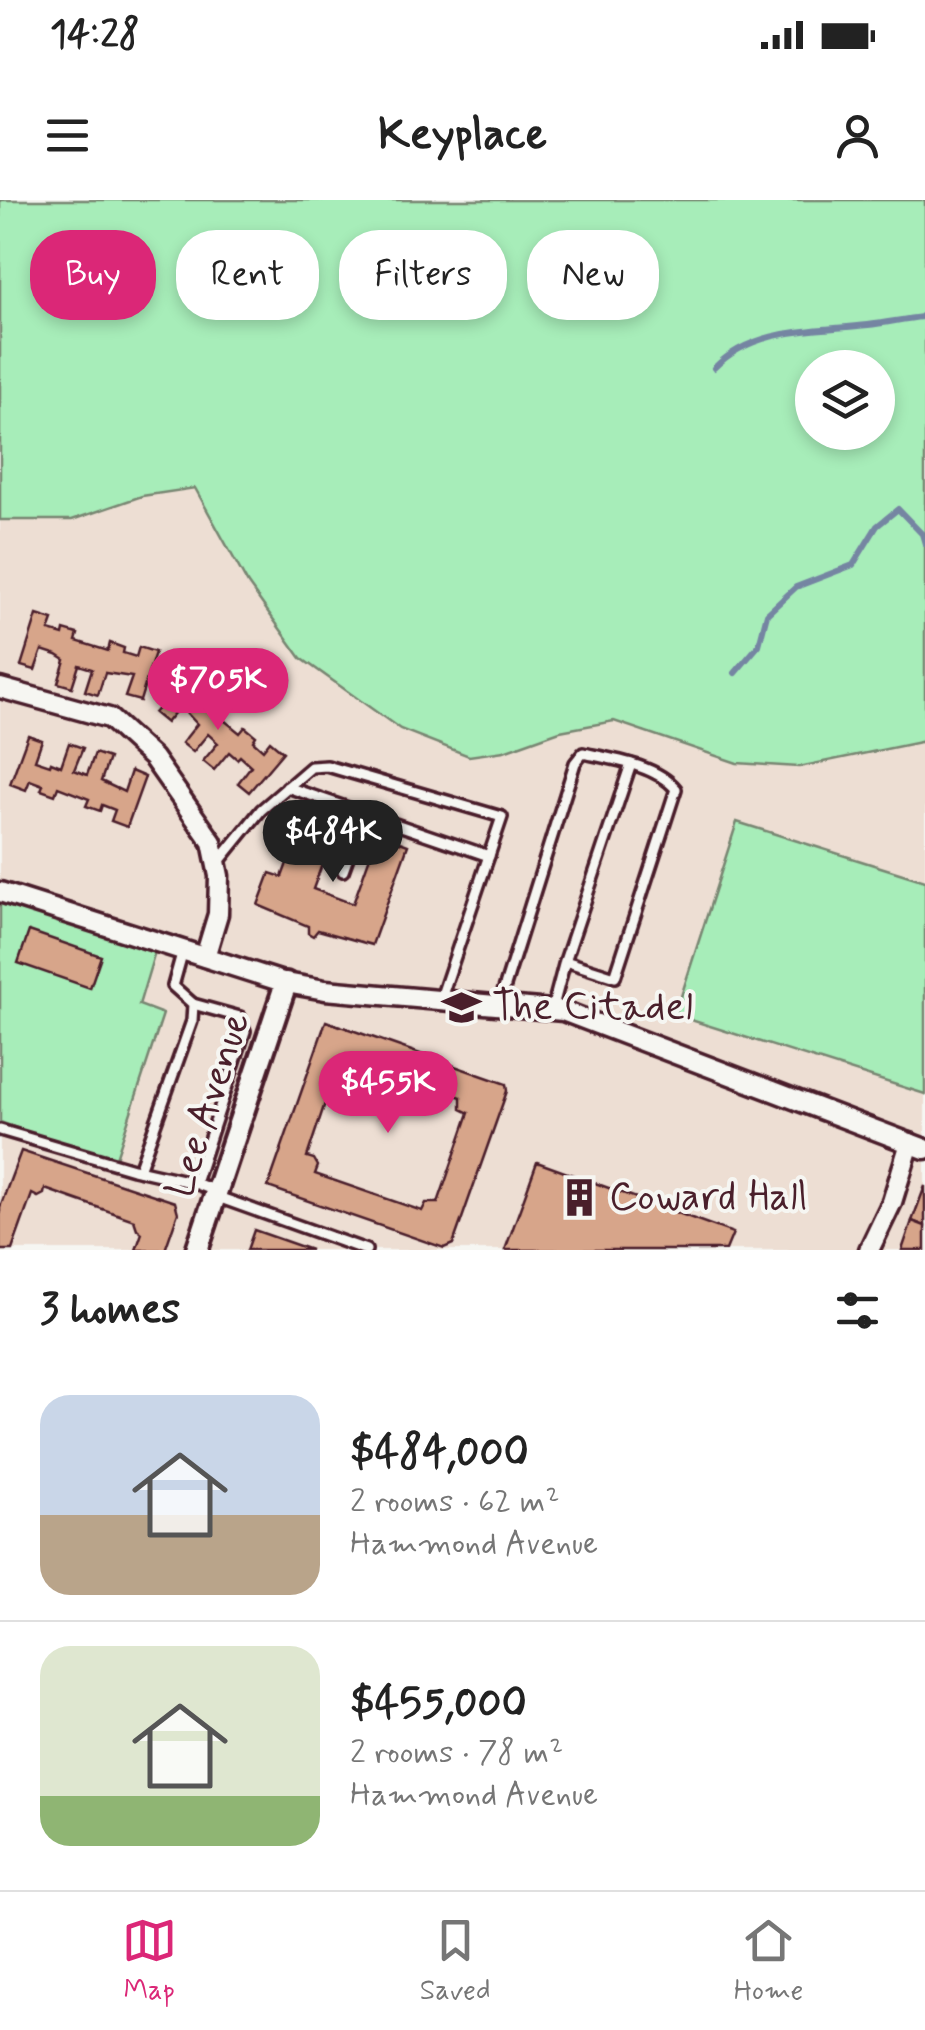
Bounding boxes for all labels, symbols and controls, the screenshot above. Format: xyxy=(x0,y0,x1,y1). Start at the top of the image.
text: 14:28 xyxy=(50,11,140,60)
text: Keyplace xyxy=(378,106,547,165)
icon: menu xyxy=(40,108,95,163)
icon: person xyxy=(830,108,885,163)
chip: Buy xyxy=(30,230,156,320)
chip: Rent xyxy=(176,230,319,320)
chip: Filters xyxy=(339,230,507,320)
chip: New xyxy=(527,230,659,320)
map controls xyxy=(795,350,895,450)
button: layers xyxy=(795,350,895,450)
pin: $705K xyxy=(148,648,288,733)
text: $705K xyxy=(170,659,266,701)
pin: $484K xyxy=(263,800,403,885)
text: $484K xyxy=(285,811,381,853)
place label: The Citadel xyxy=(492,982,693,1034)
school or university icon: The Citadel xyxy=(441,987,483,1029)
street label: Lee Avenue xyxy=(155,1006,263,1204)
pin: $455K xyxy=(318,1051,458,1136)
text: $455K xyxy=(341,1062,435,1104)
place label: Coward Hall xyxy=(609,1172,808,1224)
building icon: Coward Hall xyxy=(558,1177,600,1219)
text: 3 homes xyxy=(40,1283,180,1338)
icon: filters xyxy=(830,1283,885,1338)
text: $484,000 xyxy=(350,1426,529,1481)
icon: home xyxy=(120,1435,240,1555)
text: 2 rooms · 62 m² xyxy=(350,1481,559,1523)
text: Hammond Avenue xyxy=(350,1523,598,1565)
text: $455,000 xyxy=(350,1677,527,1732)
icon: home xyxy=(120,1686,240,1806)
text: 2 rooms · 78 m² xyxy=(350,1732,563,1774)
text: Hammond Avenue xyxy=(350,1774,598,1816)
tab: Map xyxy=(122,1913,177,2010)
tab: Saved xyxy=(420,1913,491,2010)
tab: Home xyxy=(734,1913,803,2010)

